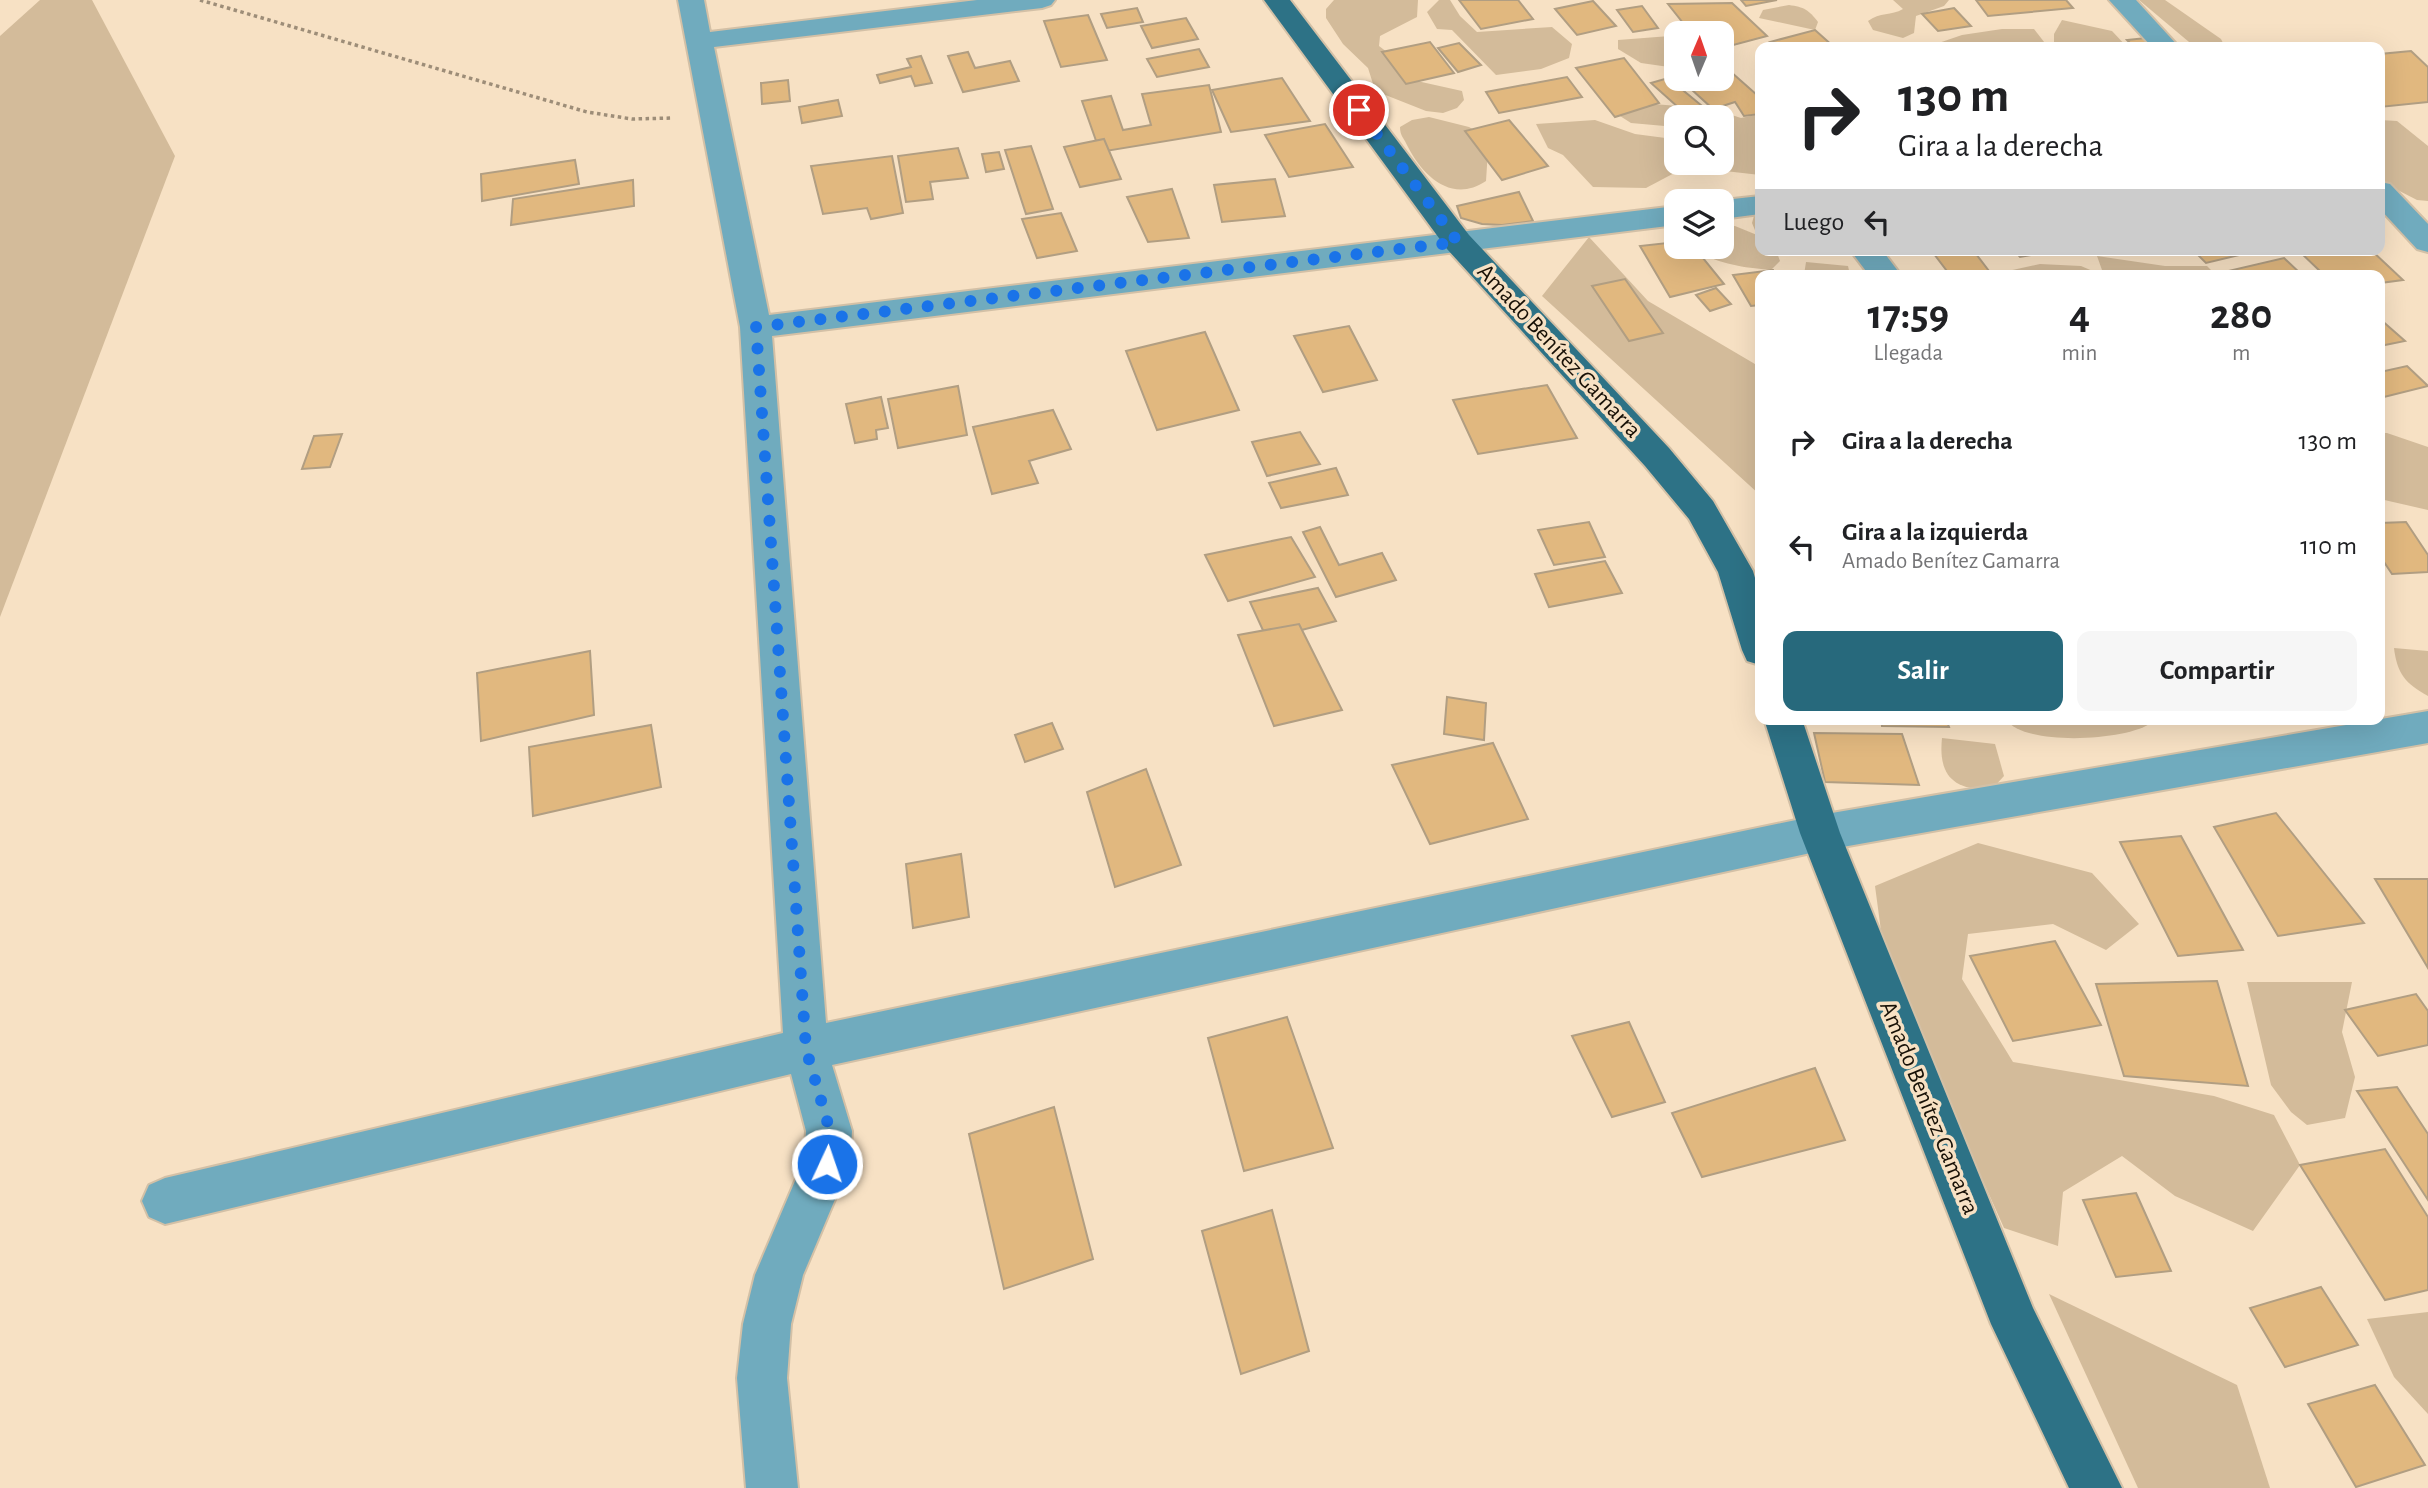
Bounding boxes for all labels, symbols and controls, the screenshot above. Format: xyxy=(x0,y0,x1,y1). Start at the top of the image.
north arrow xyxy=(1664,21,1734,91)
map controls xyxy=(1664,21,1734,259)
icon: right xyxy=(1783,70,1874,161)
text: 130 m xyxy=(1898,72,2009,121)
pin xyxy=(1329,80,1389,140)
icon: arrive xyxy=(1340,91,1378,129)
button: search xyxy=(1664,105,1734,175)
text: Gira a la derecha xyxy=(1898,130,2103,162)
button: layers xyxy=(1664,189,1734,259)
icon: left xyxy=(1858,203,1896,241)
text: Luego xyxy=(1783,209,1844,235)
street label: Amado Benítez Gamarra xyxy=(1473,260,1645,442)
text: 17:59 xyxy=(1868,294,1949,336)
text: 4 xyxy=(2069,294,2090,336)
text: 280 xyxy=(2210,294,2272,336)
text: Llegada xyxy=(1873,342,1943,365)
text: min xyxy=(2062,342,2097,365)
text: m xyxy=(2232,342,2250,365)
icon: right xyxy=(1783,423,1821,461)
text: Gira a la derecha xyxy=(1842,428,2013,454)
text: 130 m xyxy=(2299,428,2357,454)
text: Gira a la izquierda xyxy=(1842,519,2028,545)
icon: left xyxy=(1783,528,1821,566)
text: 110 m xyxy=(2300,533,2357,559)
text: Amado Benítez Gamarra xyxy=(1842,550,2060,573)
button: Salir xyxy=(1783,631,2063,711)
button: Compartir xyxy=(2077,631,2357,711)
street label: Amado Benítez Gamarra xyxy=(1875,998,1983,1218)
position arrow xyxy=(790,1127,864,1201)

